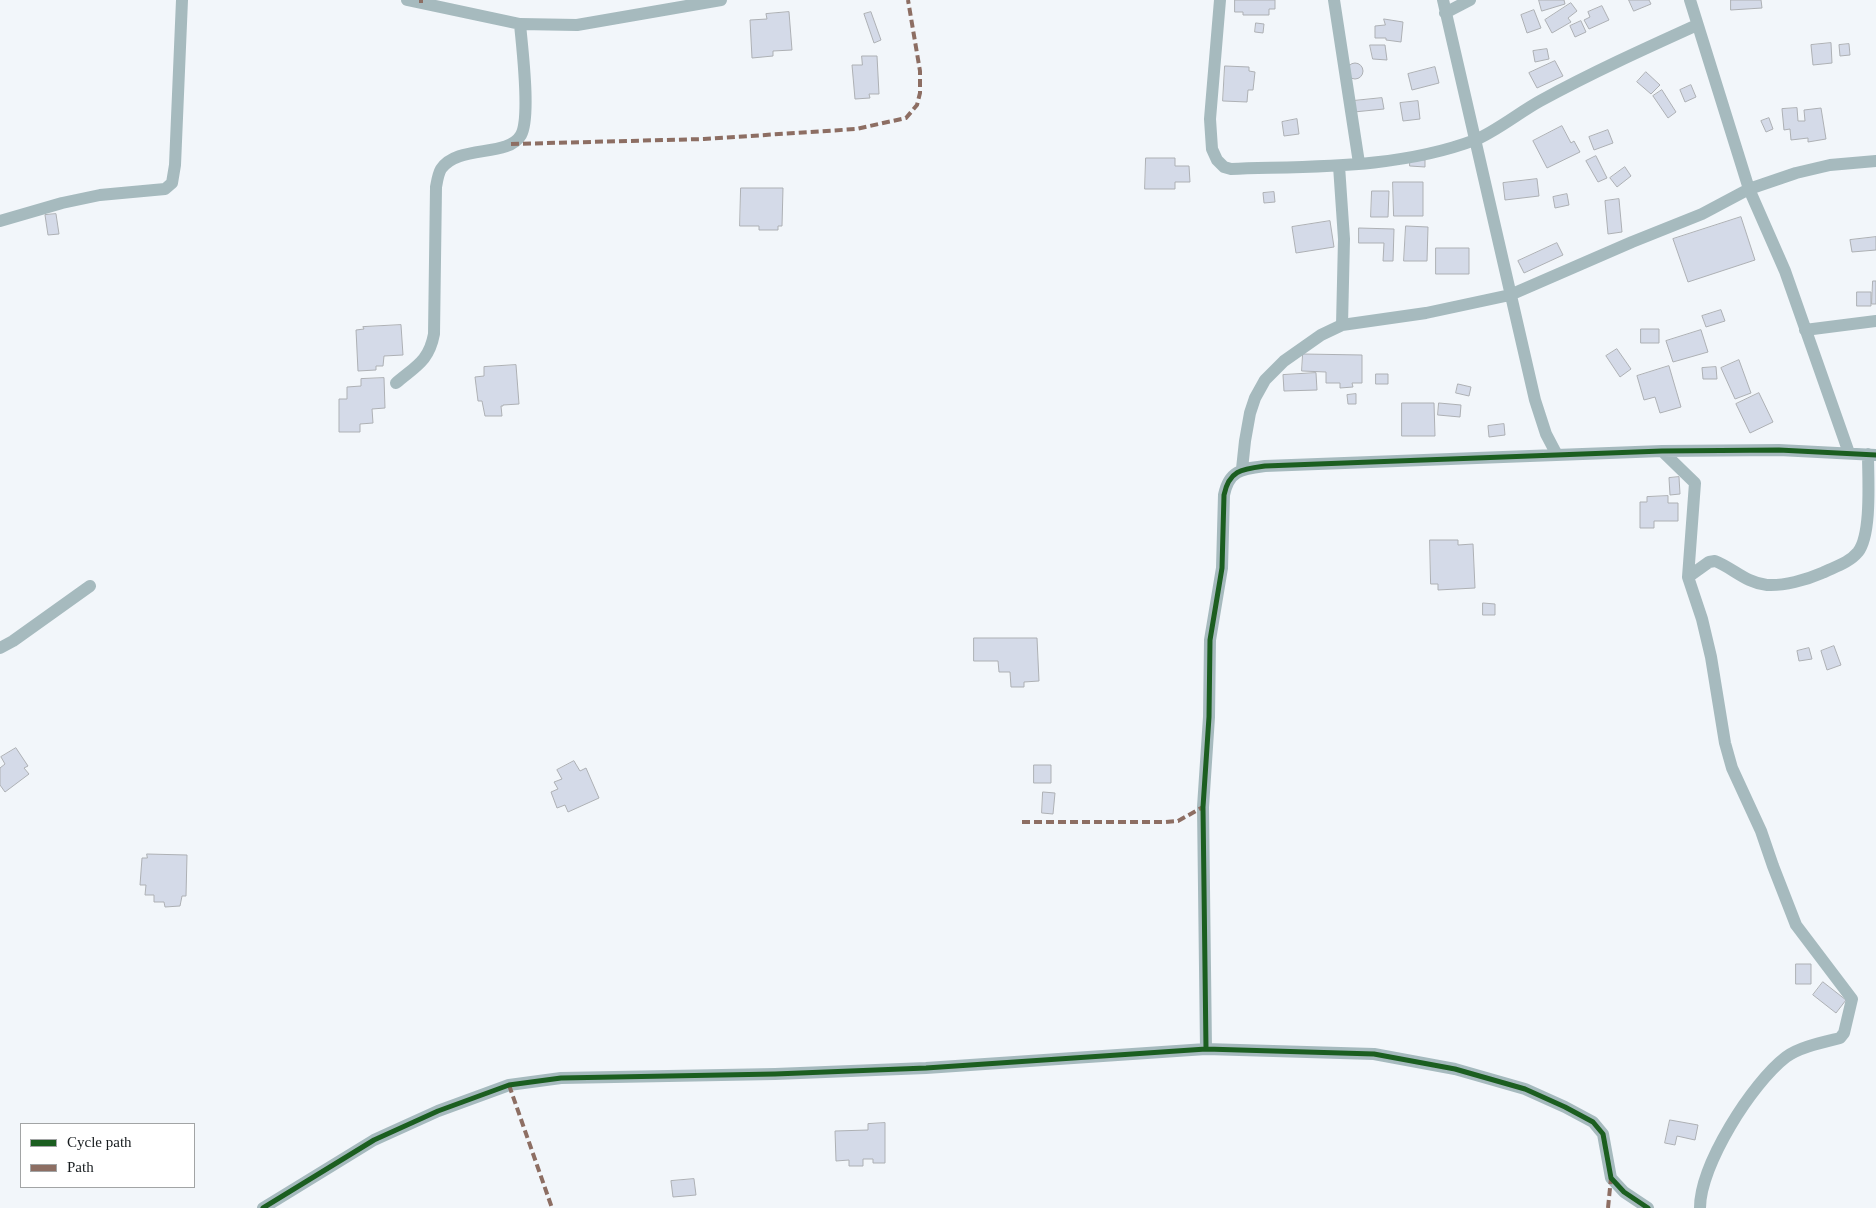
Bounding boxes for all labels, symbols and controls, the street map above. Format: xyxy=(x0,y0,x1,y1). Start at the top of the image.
legend xyxy=(20,1123,195,1188)
text: Cycle path xyxy=(67,1134,132,1150)
text: Path xyxy=(67,1159,94,1175)

